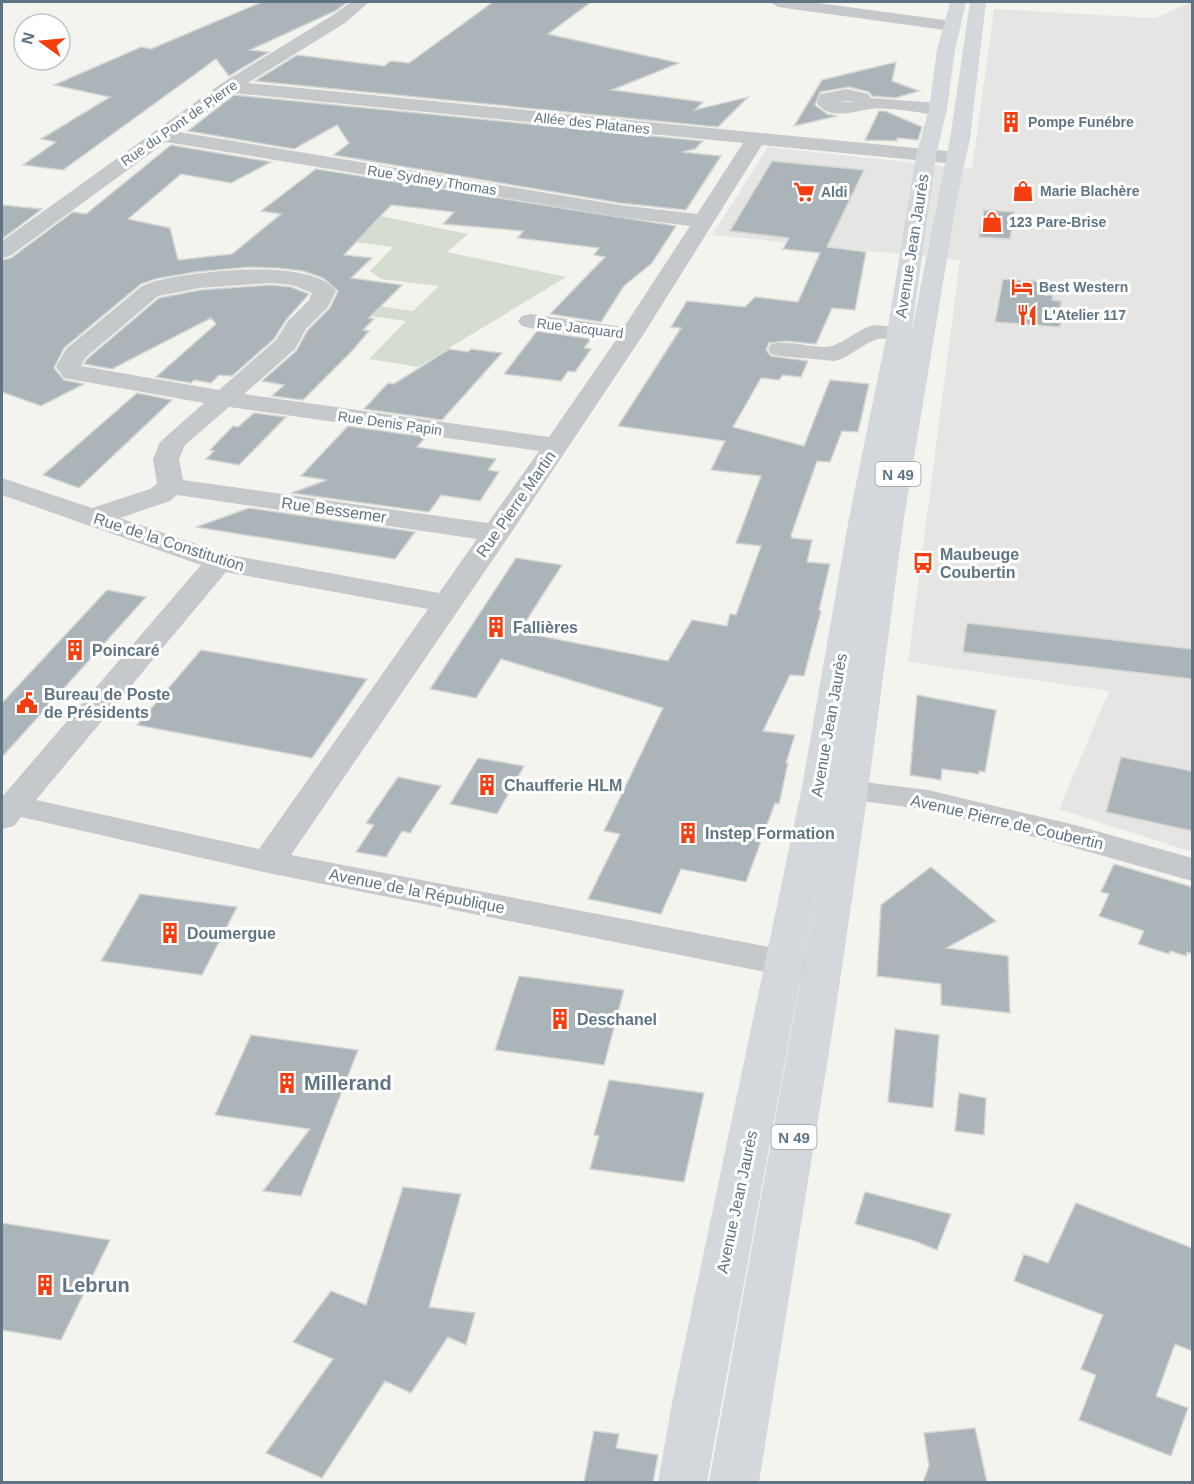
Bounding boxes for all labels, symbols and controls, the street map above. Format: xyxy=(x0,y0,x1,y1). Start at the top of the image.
north arrow xyxy=(12,12,72,72)
text: N xyxy=(18,30,38,46)
street label: Rue du Pont de Pierre xyxy=(118,77,241,169)
street label: Allée des Platanes xyxy=(533,109,651,137)
building icon: Pompe Funébre xyxy=(999,110,1023,134)
place label: Pompe Funébre xyxy=(1028,114,1134,130)
street label: Rue Sydney Thomas xyxy=(366,162,498,198)
street label: Avenue Jean Jaurès xyxy=(892,173,932,319)
shop icon: Marie Blachère xyxy=(1011,179,1035,203)
supermarket icon: Aldi xyxy=(792,180,816,204)
place label: Marie Blachère xyxy=(1040,183,1140,199)
place label: Aldi xyxy=(821,184,847,200)
shop icon: 123 Pare-Brise xyxy=(980,210,1004,234)
place label: 123 Pare-Brise xyxy=(1009,214,1107,230)
hotel icon: Best Western xyxy=(1010,275,1034,299)
place label: Best Western xyxy=(1039,279,1128,295)
restaurant icon: L'Atelier 117 xyxy=(1015,303,1039,327)
place label: L'Atelier 117 xyxy=(1044,307,1126,323)
street label: Rue Jacquard xyxy=(536,315,624,341)
street label: Rue Denis Papin xyxy=(337,408,443,438)
street label: Rue Pierre Martin xyxy=(473,448,559,560)
road number: N 49 xyxy=(876,462,920,486)
street label: Rue Bessemer xyxy=(280,494,388,526)
street label: Rue de la Constitution xyxy=(92,510,246,574)
place label: Maubeuge Coubertin xyxy=(940,546,1019,581)
bus stop icon: Maubeuge Coubertin xyxy=(911,551,935,575)
building icon: Fallières xyxy=(484,615,508,639)
place label: Fallières xyxy=(513,619,578,636)
building icon: Poincaré xyxy=(63,638,87,662)
place label: Poincaré xyxy=(92,642,160,659)
street label: Avenue Jean Jaurès xyxy=(808,652,850,798)
place label: Bureau de Poste de Présidents xyxy=(44,686,170,721)
public building icon: Bureau de Poste de Présidents xyxy=(15,691,39,715)
building icon: Chaufferie HLM xyxy=(475,773,499,797)
place label: Chaufferie HLM xyxy=(504,777,622,794)
street label: Avenue Pierre de Coubertin xyxy=(909,792,1105,852)
building icon: Instep Formation xyxy=(676,821,700,845)
place label: Instep Formation xyxy=(705,825,835,842)
street label: Avenue de la République xyxy=(328,866,506,916)
building icon: Doumergue xyxy=(158,921,182,945)
place label: Doumergue xyxy=(187,925,276,942)
building icon: Deschanel xyxy=(548,1007,572,1031)
place label: Deschanel xyxy=(577,1011,657,1028)
building icon: Millerand xyxy=(275,1071,299,1095)
place label: Millerand xyxy=(304,1072,392,1094)
road number: N 49 xyxy=(772,1125,816,1149)
street label: Avenue Jean Jaurès xyxy=(714,1129,760,1275)
building icon: Lebrun xyxy=(33,1273,57,1297)
place label: Lebrun xyxy=(62,1274,130,1296)

